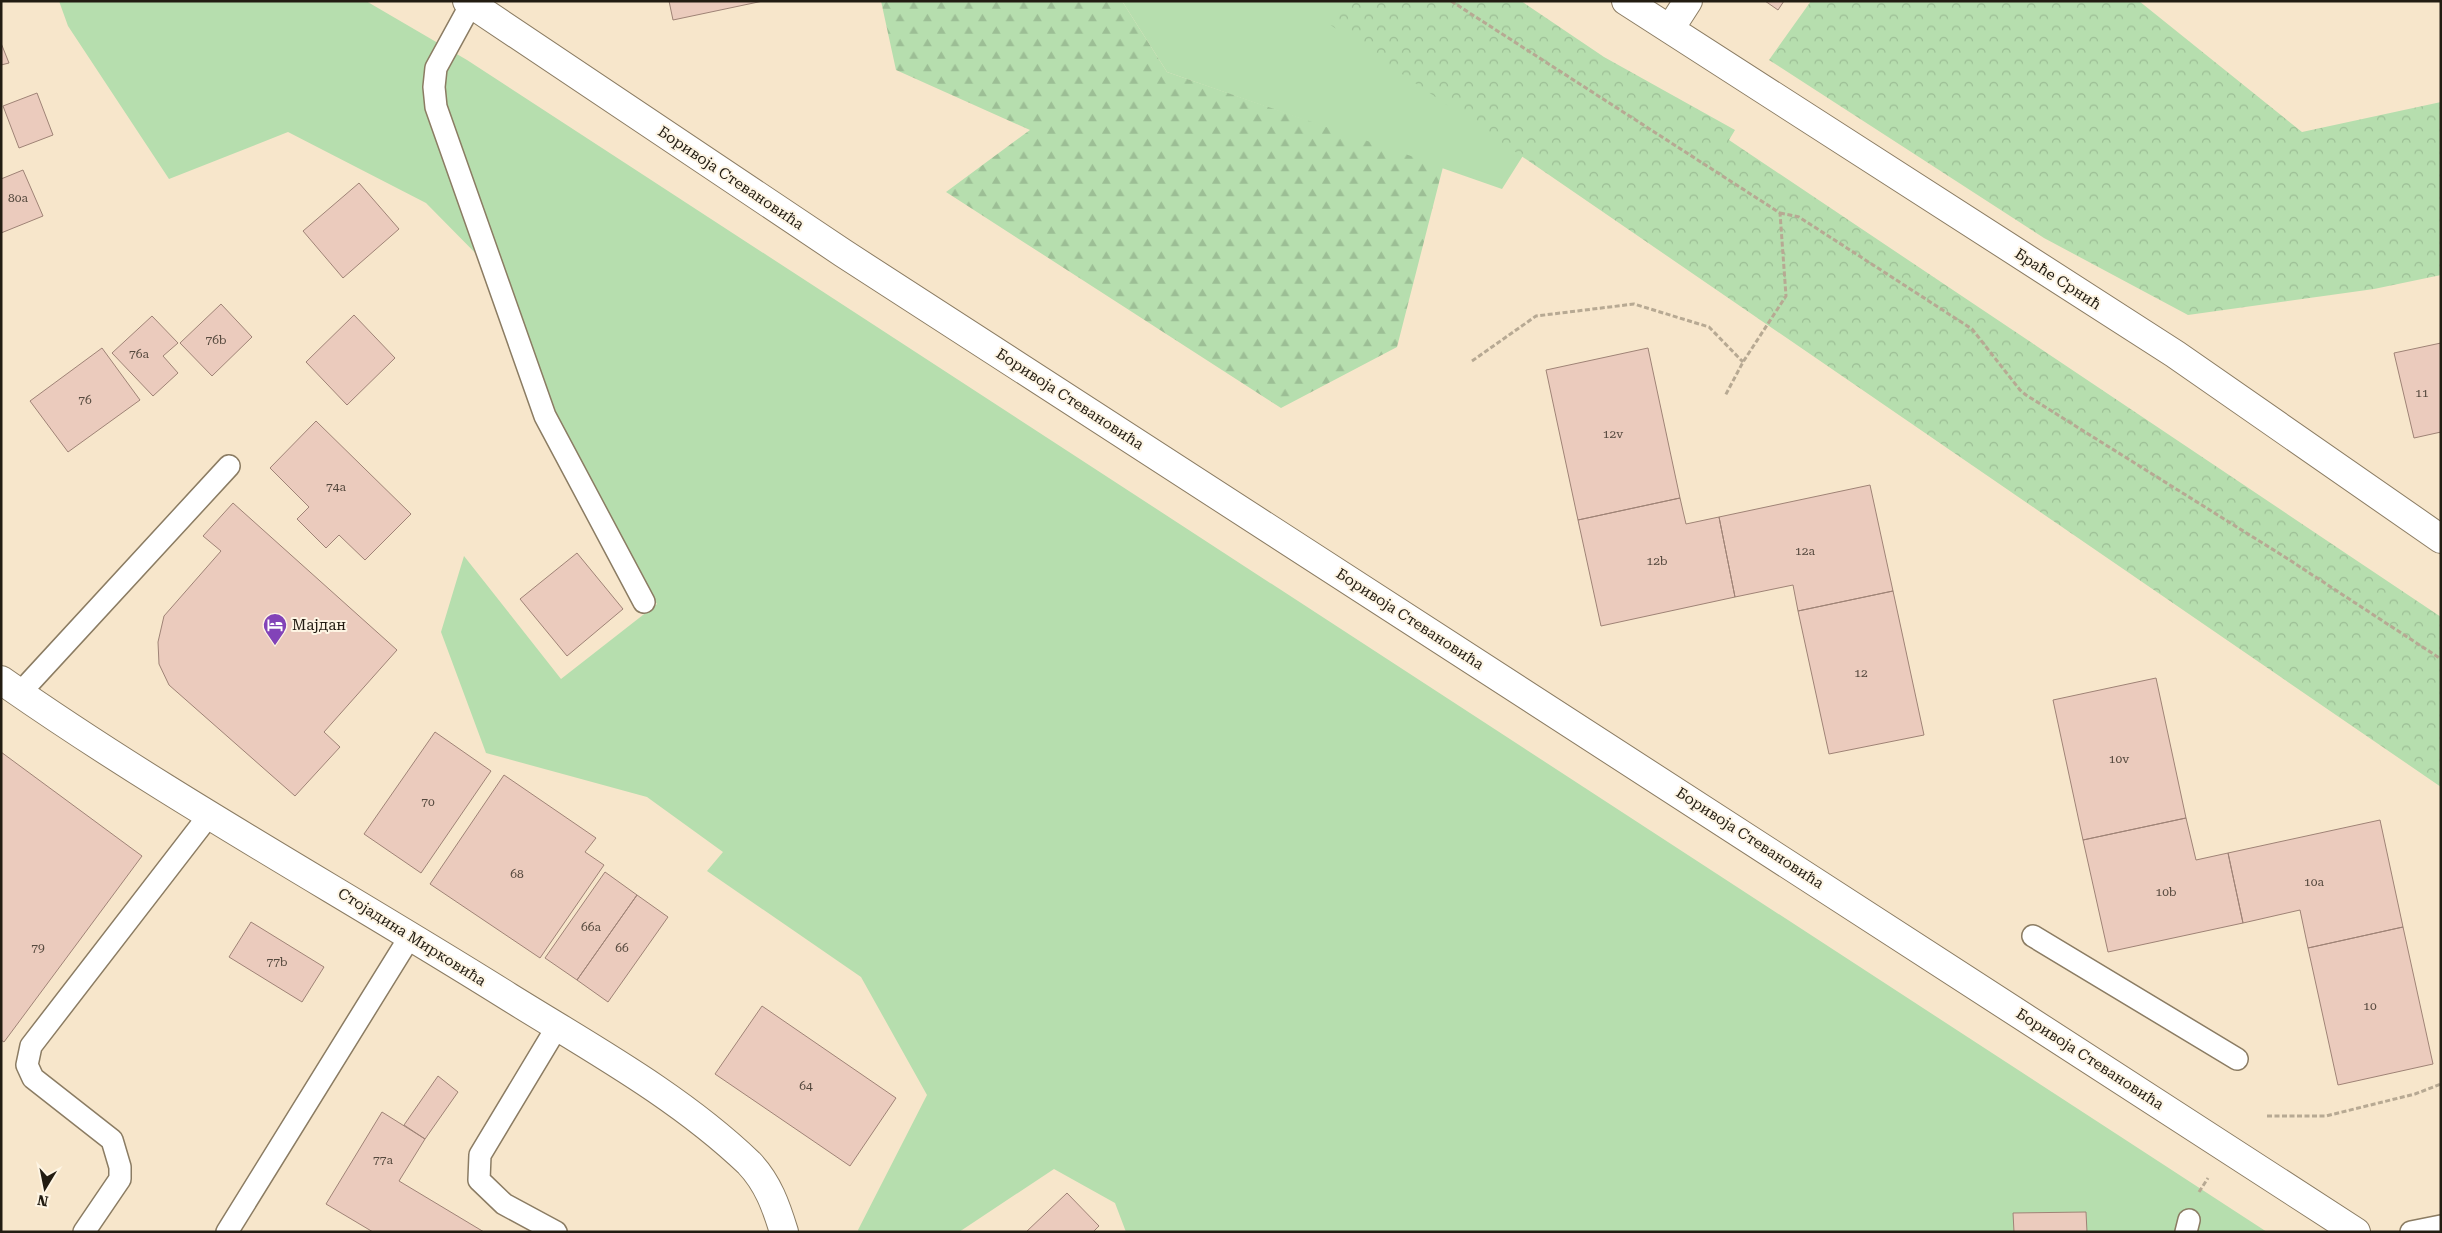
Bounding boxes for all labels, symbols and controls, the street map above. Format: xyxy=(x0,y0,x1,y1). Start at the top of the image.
street label: Боривоја Стевановића xyxy=(655,122,807,234)
house number: 80a xyxy=(8,191,28,205)
street label: Браће Срнић xyxy=(2011,244,2105,314)
house number: 76b xyxy=(205,333,227,347)
street label: Боривоја Стевановића xyxy=(993,345,1147,453)
house number: 76a xyxy=(129,347,149,361)
house number: 11 xyxy=(2415,386,2429,400)
house number: 76 xyxy=(78,393,92,407)
house number: 12v xyxy=(1603,427,1623,441)
house number: 74a xyxy=(326,480,346,494)
house number: 12a xyxy=(1795,544,1815,558)
house number: 12b xyxy=(1646,554,1668,568)
street label: Боривоја Стевановића xyxy=(1333,565,1487,673)
hotel icon: Мајдан xyxy=(262,612,288,646)
place label: Мајдан xyxy=(292,616,346,634)
house number: 12 xyxy=(1854,666,1868,680)
house number: 10v xyxy=(2109,752,2129,766)
street label: Боривоја Стевановића xyxy=(1673,784,1827,892)
house number: 70 xyxy=(421,795,435,809)
house number: 68 xyxy=(510,867,524,881)
house number: 10a xyxy=(2304,875,2324,889)
street label: Стојадина Мирковића xyxy=(335,884,489,990)
house number: 10b xyxy=(2155,885,2177,899)
house number: 66a xyxy=(581,920,601,934)
house number: 79 xyxy=(31,941,45,955)
house number: 66 xyxy=(615,941,629,955)
house number: 77b xyxy=(266,955,288,969)
house number: 10 xyxy=(2363,999,2377,1013)
street label: Боривоја Стевановића xyxy=(2013,1005,2167,1113)
house number: 64 xyxy=(799,1079,813,1093)
house number: 77a xyxy=(373,1153,393,1167)
north arrow xyxy=(20,1163,70,1213)
text: N xyxy=(36,1192,49,1210)

